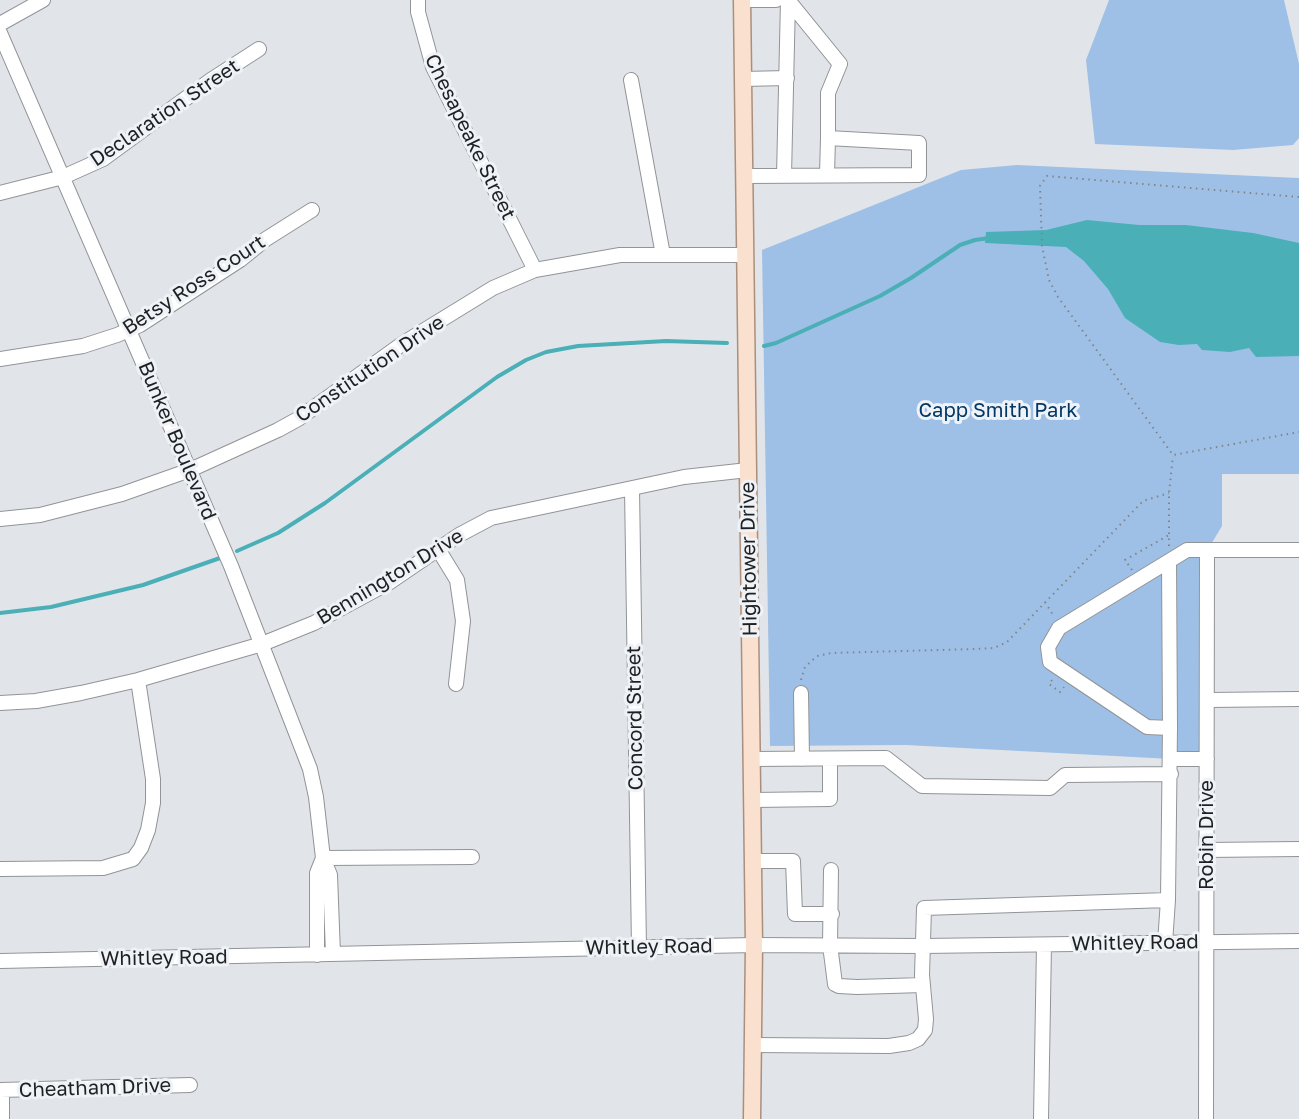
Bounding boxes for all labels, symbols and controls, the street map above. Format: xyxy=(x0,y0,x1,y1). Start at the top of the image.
street label: Chesapeake Street xyxy=(419,50,521,224)
street label: Declaration Street xyxy=(86,54,244,172)
street label: Betsy Ross Court xyxy=(118,230,270,340)
street label: Constitution Drive xyxy=(291,310,449,428)
street label: Bunker Boulevard xyxy=(133,358,221,524)
park label: Capp Smith Park xyxy=(919,399,1077,423)
street label: Hightower Drive xyxy=(736,481,762,637)
street label: Bennington Drive xyxy=(312,524,468,630)
street label: Concord Street xyxy=(622,645,648,791)
street label: Robin Drive xyxy=(1195,780,1219,890)
street label: Whitley Road xyxy=(1071,930,1199,956)
street label: Whitley Road xyxy=(585,934,713,960)
street label: Whitley Road xyxy=(100,945,228,971)
street label: Cheatham Drive xyxy=(18,1073,172,1103)

